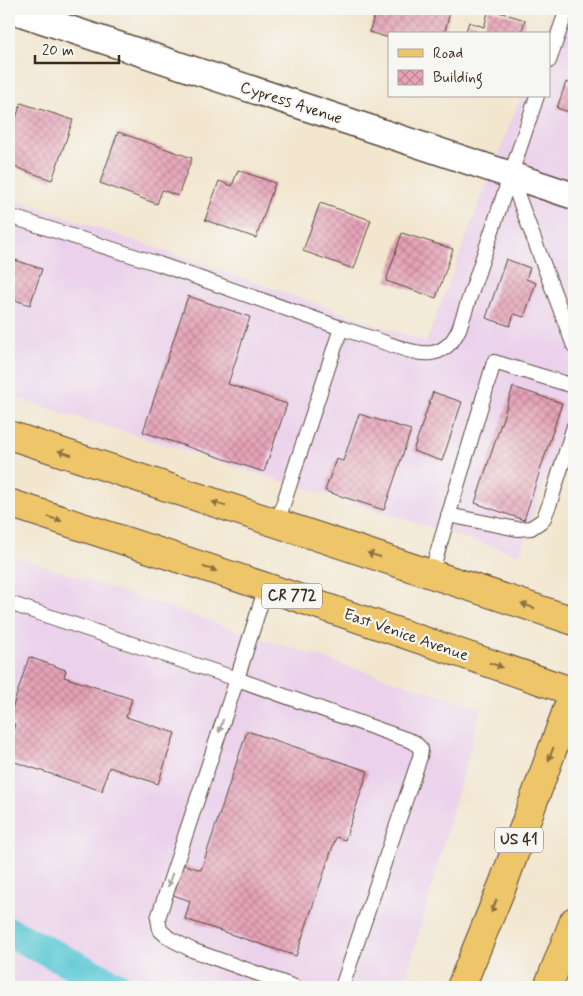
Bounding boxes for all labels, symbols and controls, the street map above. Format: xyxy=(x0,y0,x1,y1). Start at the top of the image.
scale bar xyxy=(35,32,119,64)
legend xyxy=(388,32,550,98)
text: 20 m xyxy=(42,41,74,61)
text: Road xyxy=(433,44,463,64)
text: Building xyxy=(433,68,483,89)
street label: Cypress Avenue xyxy=(237,77,345,129)
one-way arrow xyxy=(57,449,72,457)
one-way arrow xyxy=(212,500,227,508)
one-way arrow xyxy=(48,515,63,523)
one-way arrow xyxy=(366,551,381,558)
one-way arrow xyxy=(202,566,217,573)
road number: CR 772 xyxy=(262,584,322,608)
one-way arrow xyxy=(520,602,535,610)
street label: East Venice Avenue xyxy=(341,604,471,666)
one-way arrow xyxy=(489,662,504,670)
one-way arrow xyxy=(217,718,225,733)
one-way arrow xyxy=(547,747,555,762)
road number: US 41 xyxy=(495,828,543,852)
one-way arrow xyxy=(166,873,174,888)
one-way arrow xyxy=(489,899,497,913)

